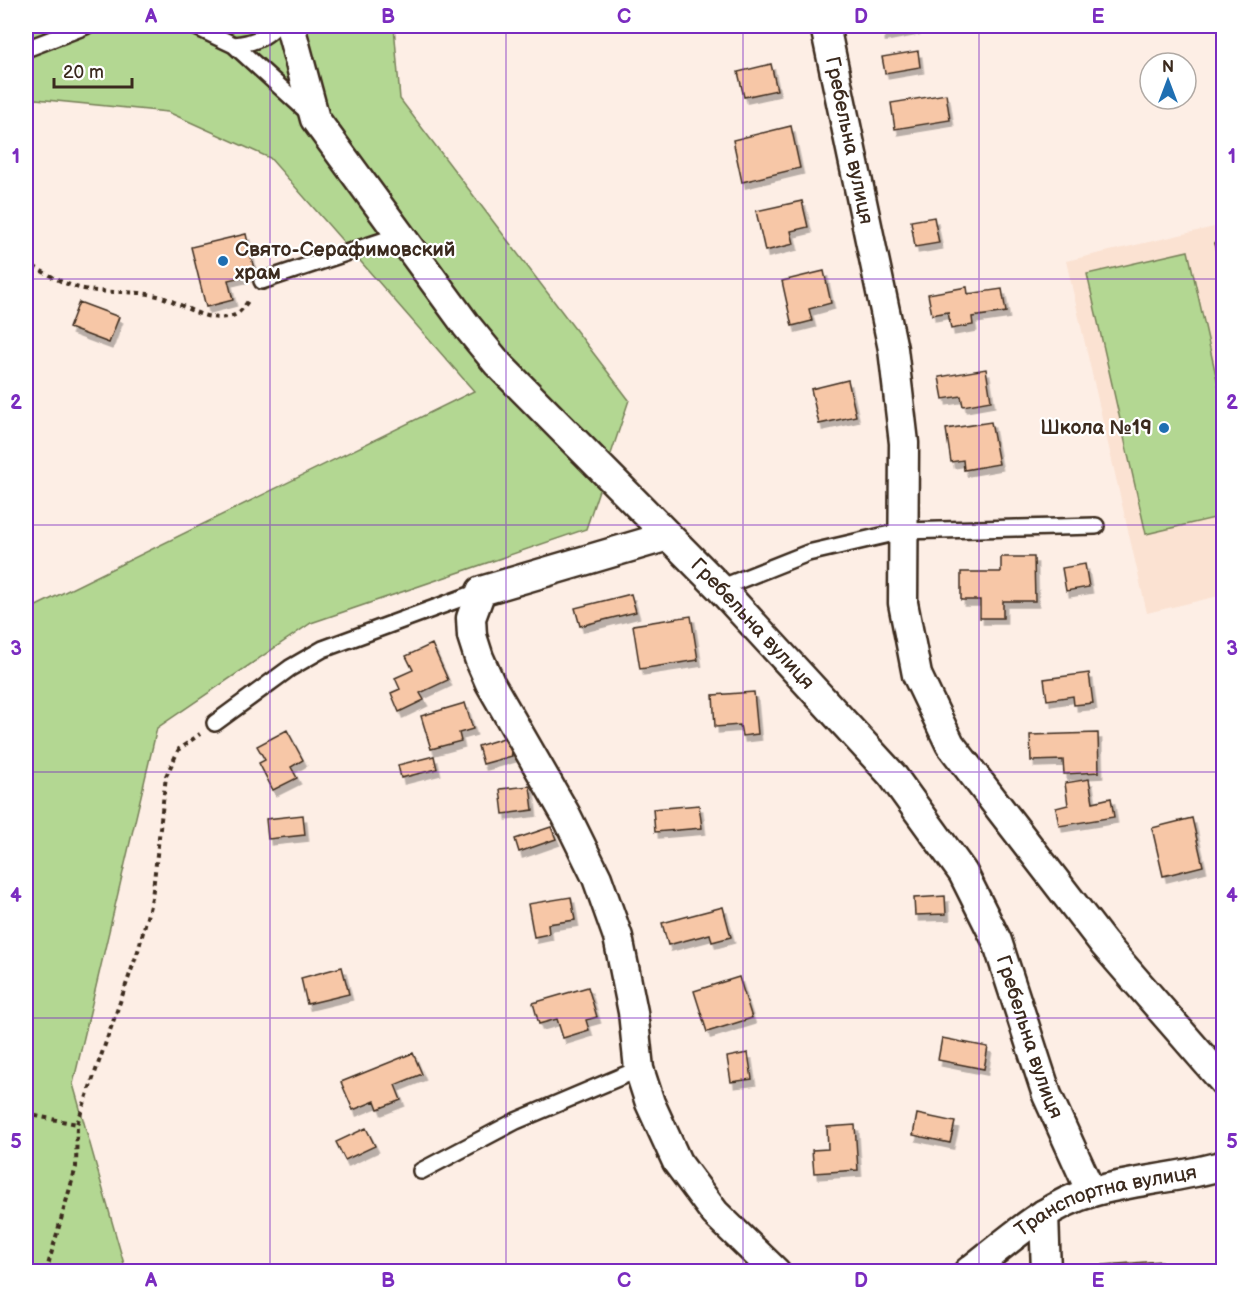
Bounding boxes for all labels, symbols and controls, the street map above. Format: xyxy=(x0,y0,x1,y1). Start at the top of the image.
text: A xyxy=(144,5,158,29)
text: B xyxy=(381,5,395,29)
text: C xyxy=(617,5,631,29)
text: D xyxy=(854,5,868,29)
text: E xyxy=(1092,5,1105,29)
scale bar xyxy=(54,51,132,89)
north arrow xyxy=(1138,51,1198,111)
street label: Гребельна вулиця xyxy=(820,55,878,226)
text: N xyxy=(1162,58,1174,77)
text: 20 m xyxy=(63,62,104,83)
text: 1 xyxy=(12,145,20,169)
text: 1 xyxy=(1228,145,1236,169)
place label: Свято-Серафимовский храм xyxy=(235,238,455,285)
marker: Свято-Серафимовский храм xyxy=(216,254,230,268)
text: 2 xyxy=(10,391,22,415)
text: 2 xyxy=(1226,391,1238,415)
place label: Школа №19 xyxy=(1040,416,1152,440)
marker: Школа №19 xyxy=(1157,421,1171,435)
street label: Гребельна вулиця xyxy=(686,553,819,695)
text: 3 xyxy=(10,637,22,661)
text: 3 xyxy=(1226,637,1238,661)
text: 4 xyxy=(10,884,22,908)
text: 4 xyxy=(1226,884,1238,908)
street label: Гребельна вулиця xyxy=(991,953,1068,1122)
text: 5 xyxy=(10,1130,22,1154)
text: 5 xyxy=(1226,1130,1238,1154)
street label: Транспортна вулиця xyxy=(1010,1160,1199,1242)
text: A xyxy=(144,1269,158,1293)
text: B xyxy=(381,1269,395,1293)
text: C xyxy=(617,1269,631,1293)
text: D xyxy=(854,1269,868,1293)
text: E xyxy=(1092,1269,1105,1293)

